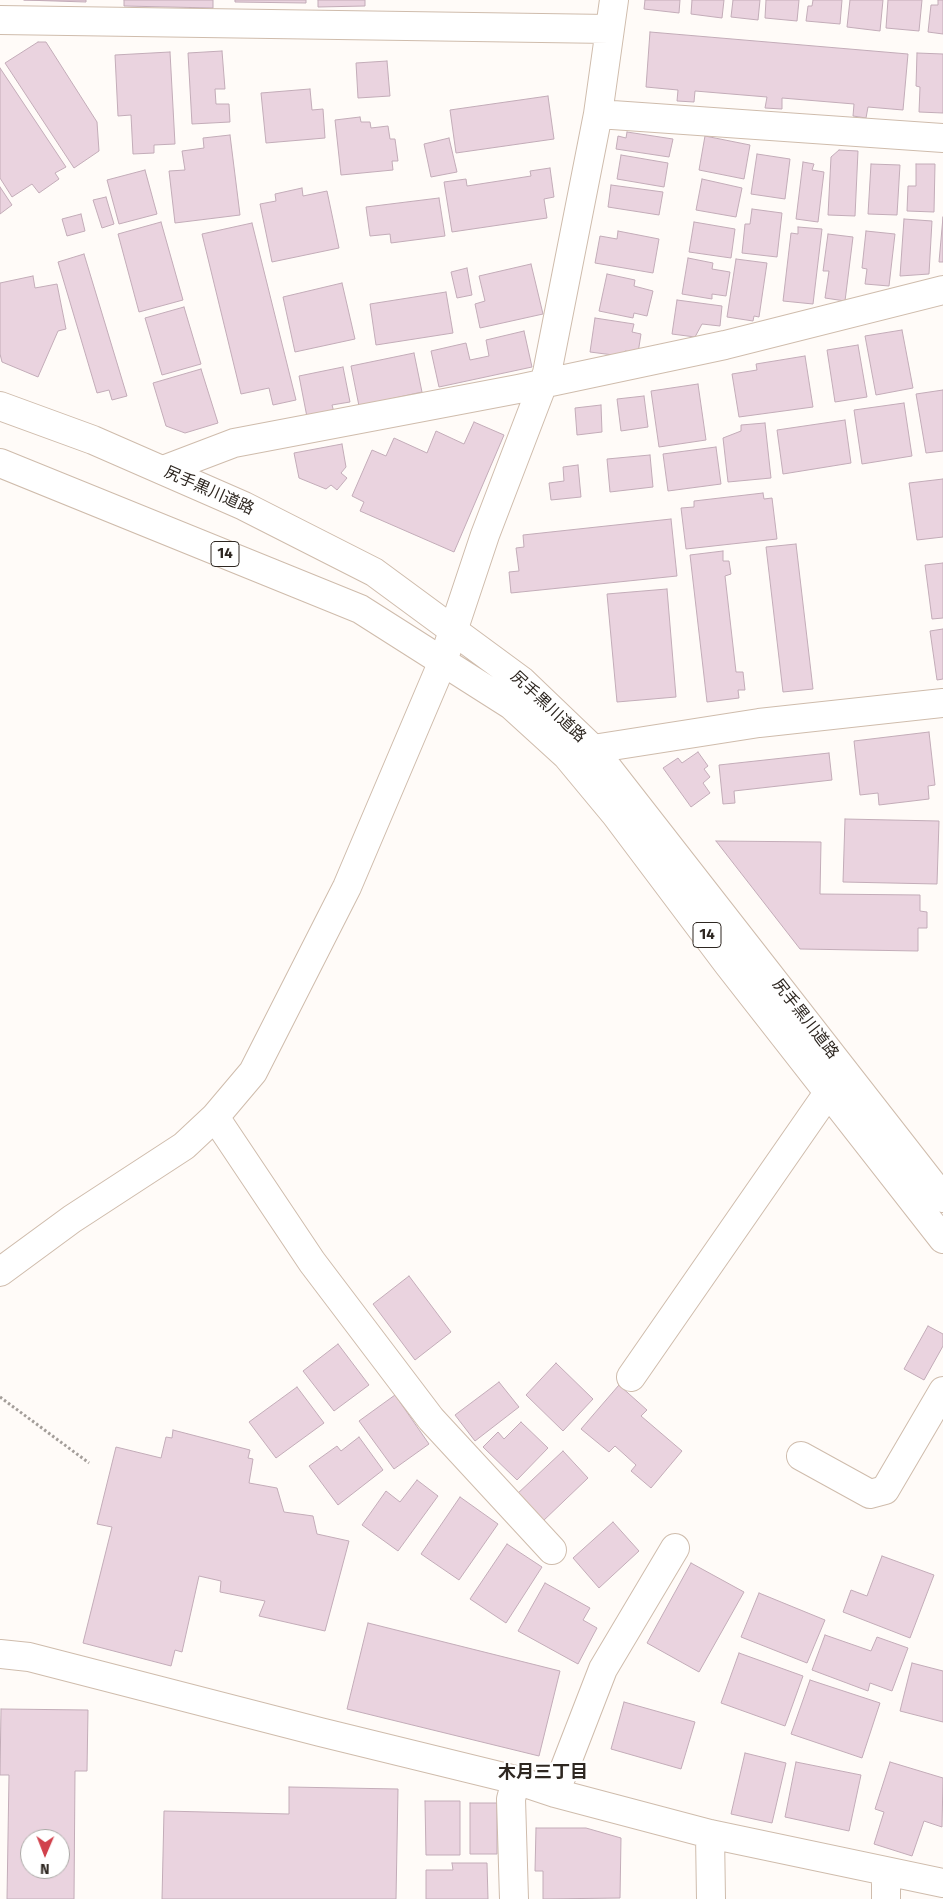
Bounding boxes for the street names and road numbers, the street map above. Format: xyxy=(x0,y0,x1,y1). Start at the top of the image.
street label: 尻手黒川道路 xyxy=(161,463,257,519)
road number: 14 xyxy=(211,542,239,566)
street label: 尻手黒川道路 xyxy=(506,667,590,747)
road number: 14 xyxy=(693,922,721,948)
street label: 尻手黒川道路 xyxy=(768,975,842,1063)

